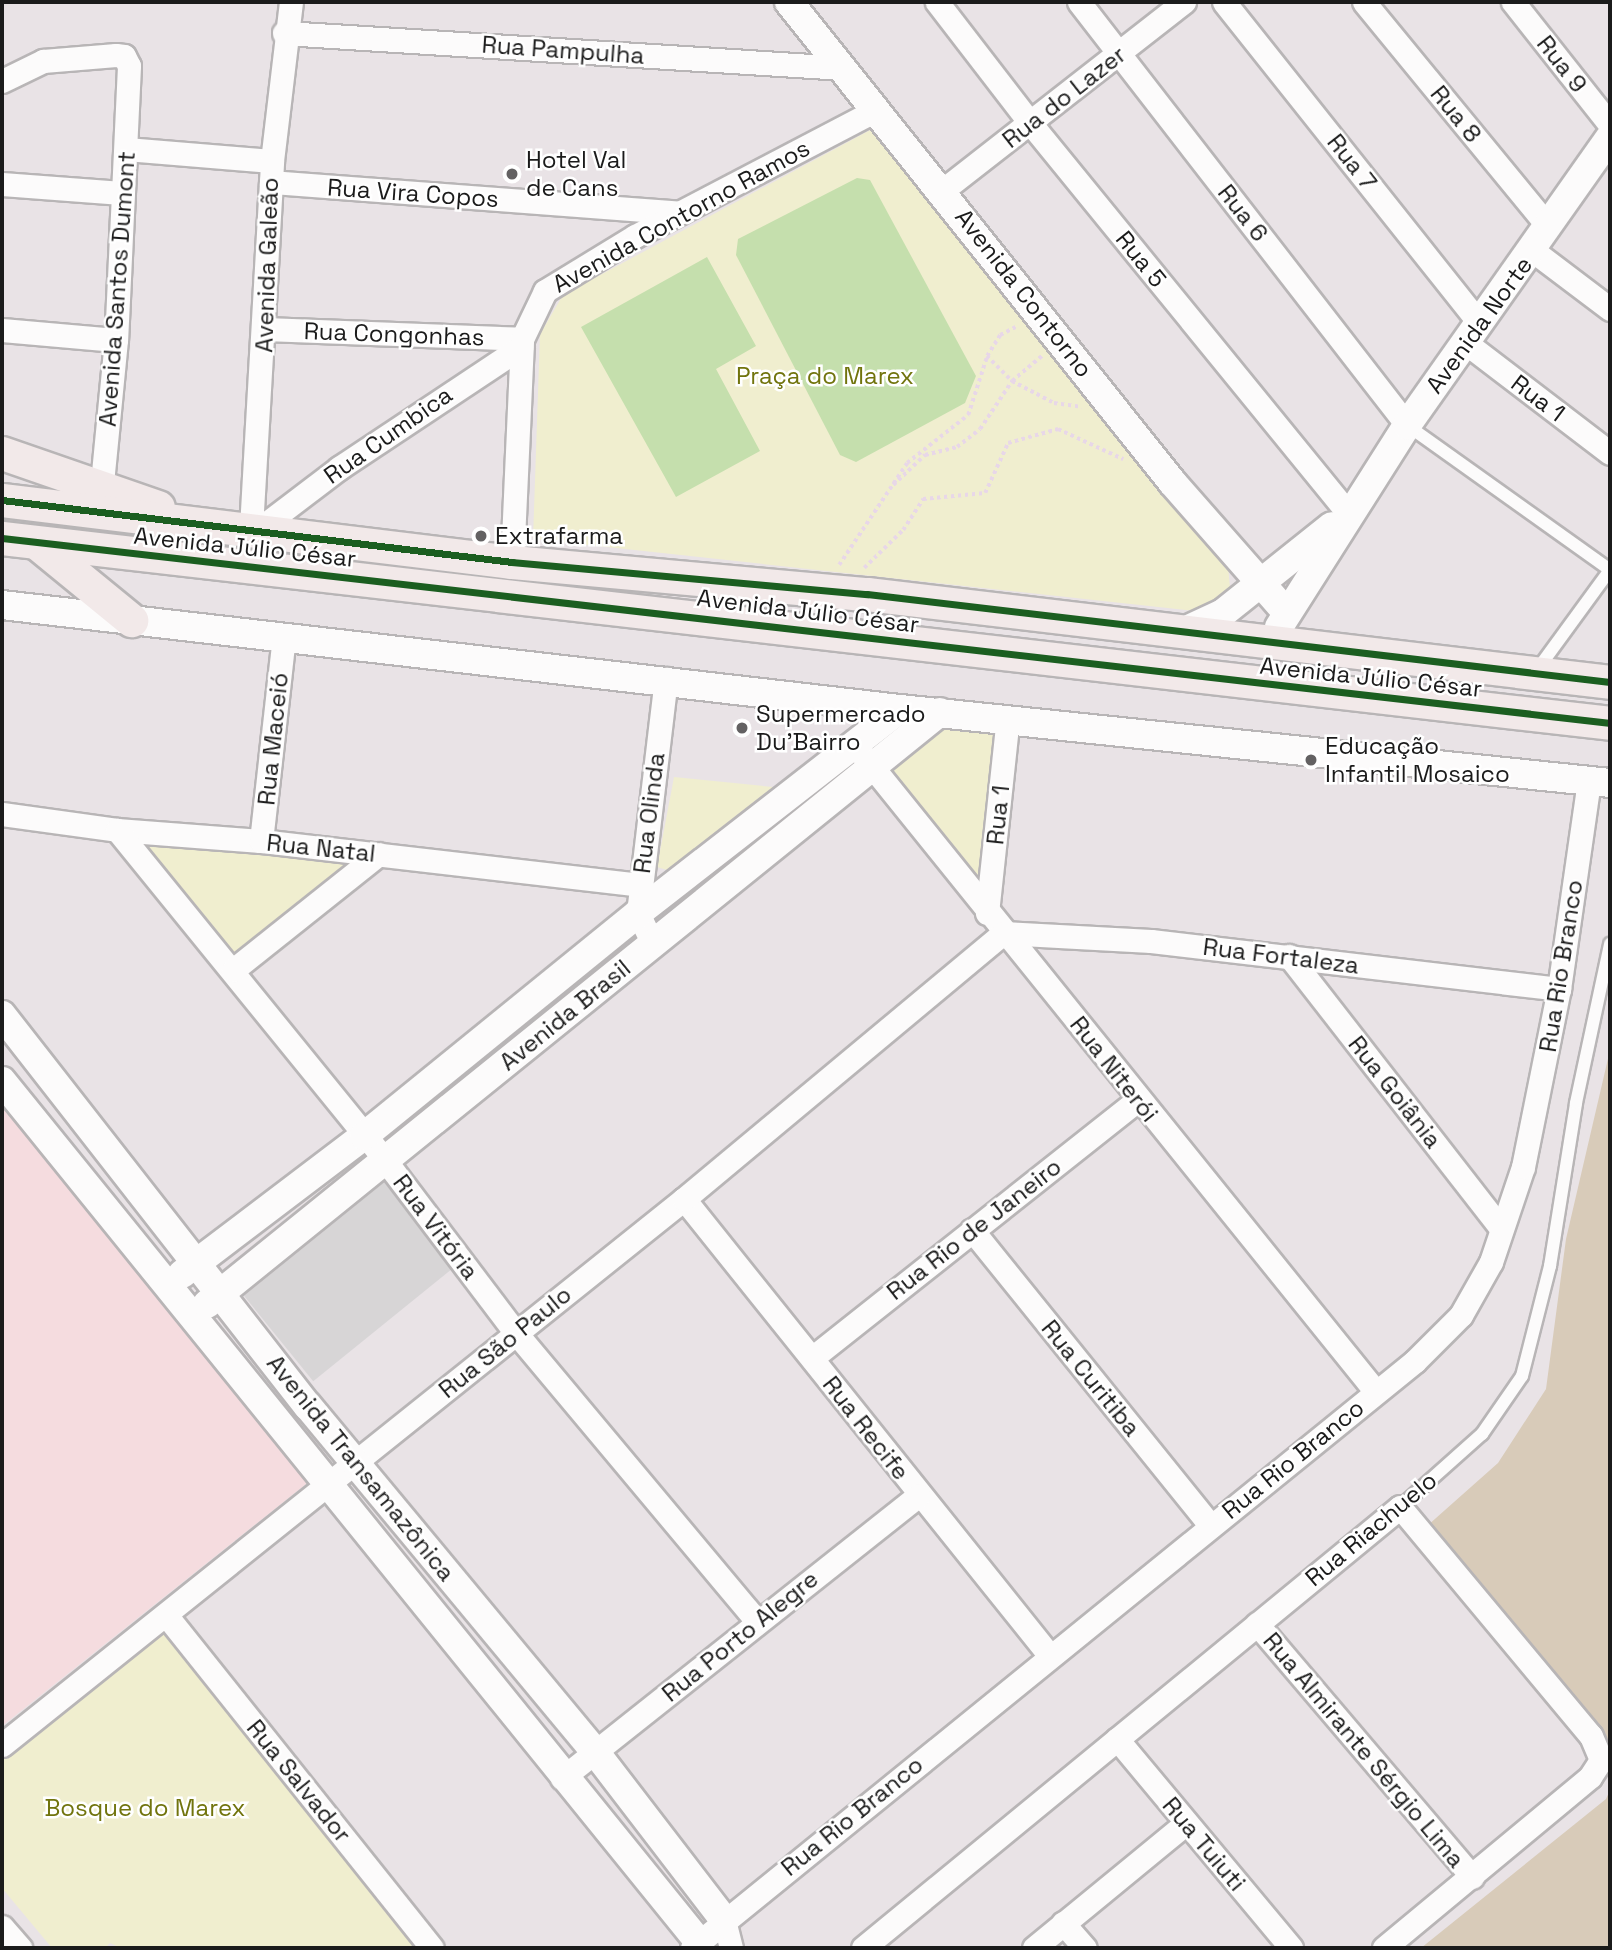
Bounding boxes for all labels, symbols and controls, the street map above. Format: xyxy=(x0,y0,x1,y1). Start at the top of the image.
street label: Rua Pampulha xyxy=(481,30,645,70)
street label: Rua 9 xyxy=(1531,30,1593,98)
street label: Rua do Lazer xyxy=(997,40,1131,154)
street label: Rua 8 xyxy=(1424,80,1488,148)
street label: Rua 7 xyxy=(1321,128,1383,196)
street label: Avenida Contorno Ramos xyxy=(548,133,814,299)
place label: Hotel Val de Cans xyxy=(526,146,627,202)
street label: Avenida Santos Dumont xyxy=(93,150,141,428)
marker: Hotel Val de Cans xyxy=(504,166,520,182)
street label: Rua Vira Copos xyxy=(326,173,500,213)
street label: Avenida Galeão xyxy=(250,177,284,353)
street label: Rua 6 xyxy=(1212,179,1274,247)
street label: Avenida Contorno xyxy=(949,203,1099,383)
street label: Rua 5 xyxy=(1110,225,1172,293)
street label: Avenida Norte xyxy=(1420,251,1538,399)
street label: Rua Congonhas xyxy=(303,316,485,352)
park label: Praça do Marex xyxy=(736,362,914,390)
street label: Rua 1 xyxy=(1505,368,1571,428)
street label: Rua Cumbica xyxy=(318,380,458,490)
street label: Avenida Júlio César xyxy=(132,521,358,573)
place label: Extrafarma xyxy=(495,522,623,550)
marker: Extrafarma xyxy=(473,528,489,544)
street label: Avenida Júlio César xyxy=(695,583,921,639)
street label: Avenida Júlio César xyxy=(1258,651,1484,703)
street label: Rua Maceió xyxy=(252,671,294,807)
place label: Supermercado Du'Bairro xyxy=(756,700,926,756)
marker: Supermercado Du'Bairro xyxy=(734,720,750,736)
place label: Educação Infantil Mosaico xyxy=(1325,732,1510,788)
street label: Rua Olinda xyxy=(627,751,671,875)
marker: Educação Infantil Mosaico xyxy=(1303,752,1319,768)
street label: Rua 1 xyxy=(981,784,1015,846)
street label: Rua Natal xyxy=(265,828,377,868)
street label: Rua Rio Branco xyxy=(1533,878,1589,1054)
street label: Rua Fortaleza xyxy=(1201,932,1361,980)
street label: Avenida Brasil xyxy=(494,953,636,1077)
street label: Rua Niterói xyxy=(1064,1011,1164,1127)
street label: Rua Goiânia xyxy=(1342,1030,1448,1154)
street label: Rua Rio de Janeiro xyxy=(881,1152,1067,1306)
street label: Rua Vitória xyxy=(387,1169,485,1285)
street label: Rua São Paulo xyxy=(433,1280,577,1404)
street label: Rua Curitiba xyxy=(1035,1314,1147,1442)
street label: Avenida Transamazônica xyxy=(261,1349,461,1587)
street label: Rua Recife xyxy=(817,1370,915,1486)
street label: Rua Rio Branco xyxy=(1216,1393,1370,1525)
street label: Rua Riachuelo xyxy=(1299,1466,1443,1592)
street label: Rua Porto Alegre xyxy=(656,1564,824,1708)
street label: Rua Almirante Sérgio Lima xyxy=(1257,1626,1471,1874)
street label: Rua Salvador xyxy=(241,1714,357,1848)
street label: Rua Rio Branco xyxy=(775,1750,929,1882)
street label: Rua Tuiuti xyxy=(1156,1791,1252,1897)
park label: Bosque do Marex xyxy=(44,1794,246,1822)

